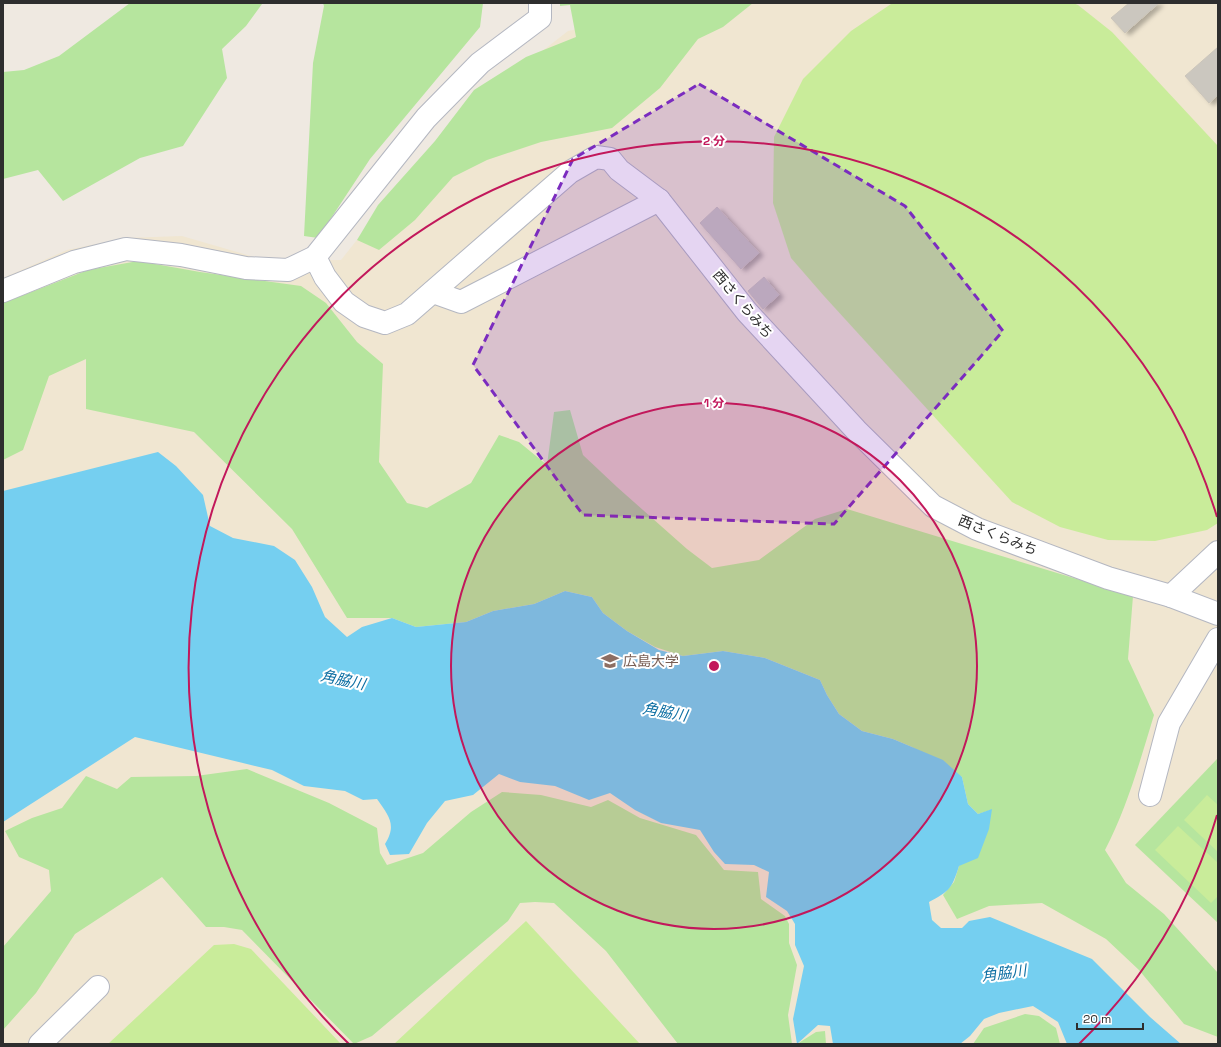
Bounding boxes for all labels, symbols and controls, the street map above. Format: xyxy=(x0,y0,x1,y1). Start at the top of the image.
text: 2 分 xyxy=(703,133,725,149)
street label: 西さくらみち xyxy=(709,266,777,342)
text: 1 分 xyxy=(704,395,724,411)
street label: 西さくらみち xyxy=(956,511,1040,559)
school or university icon: 広島大学 xyxy=(600,651,620,671)
place label: 広島大学 xyxy=(623,652,679,670)
centre of rings xyxy=(707,659,721,673)
water label: 角脇川 xyxy=(319,666,369,694)
water label: 角脇川 xyxy=(641,698,691,725)
water label: 角脇川 xyxy=(980,960,1029,985)
scale bar xyxy=(1077,1005,1143,1031)
text: 20 m xyxy=(1083,1011,1111,1027)

